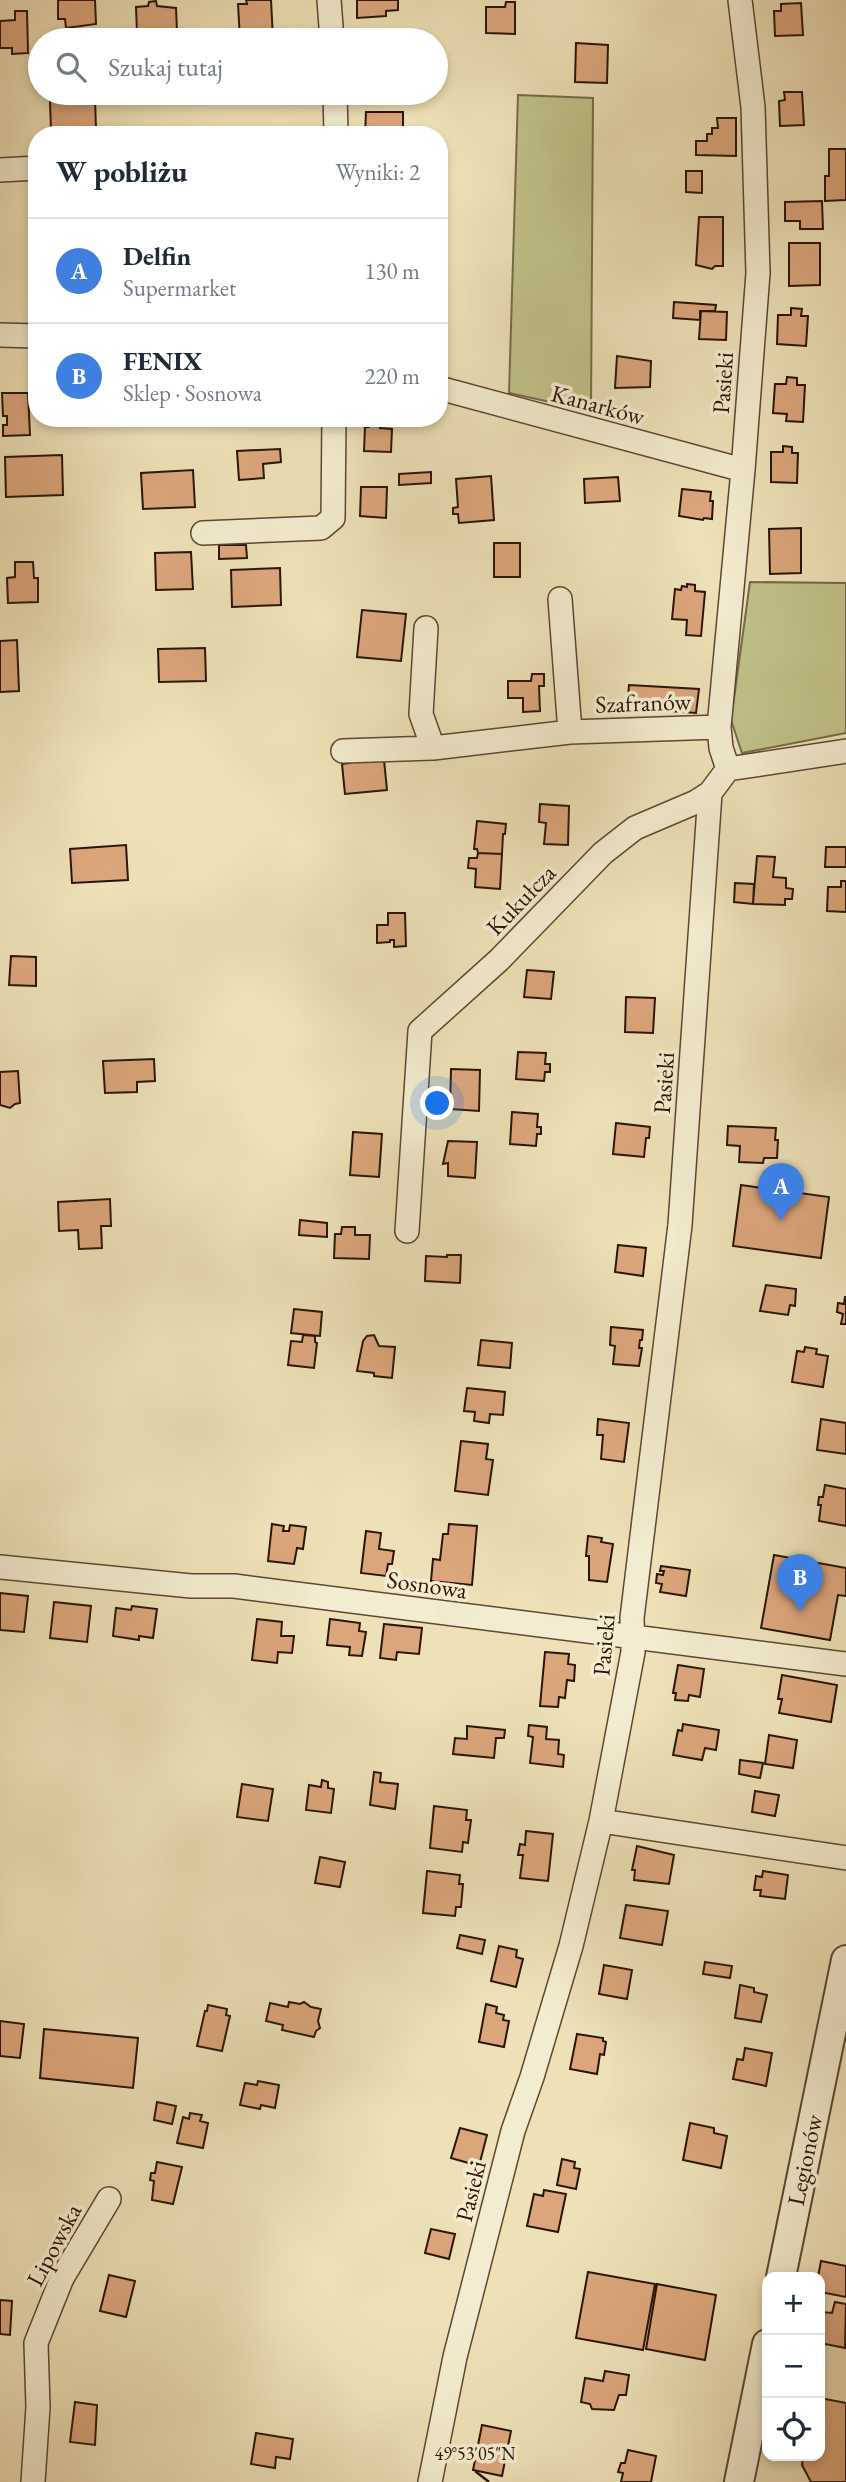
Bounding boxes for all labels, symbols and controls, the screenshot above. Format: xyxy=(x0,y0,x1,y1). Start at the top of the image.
search box xyxy=(28,28,448,105)
icon: search xyxy=(52,48,90,86)
text: Szukaj tutaj xyxy=(108,50,223,84)
text: W pobliżu xyxy=(56,152,187,191)
text: Wyniki: 2 xyxy=(336,157,420,187)
text: Delfin xyxy=(123,239,191,273)
text: A xyxy=(71,256,87,286)
text: 130 m xyxy=(364,256,420,286)
text: Supermarket xyxy=(123,273,236,303)
text: FENIX xyxy=(123,344,202,378)
street label: Pasieki xyxy=(705,351,740,415)
text: B xyxy=(72,361,86,391)
text: 220 m xyxy=(364,361,420,391)
street label: Kanarków xyxy=(548,377,649,432)
text: Sklep · Sosnowa xyxy=(123,378,262,408)
street label: Szafranów xyxy=(595,685,692,720)
street label: Kukułcza xyxy=(479,857,562,942)
street label: Pasieki xyxy=(646,1051,681,1115)
your location xyxy=(420,1086,454,1120)
pin: A xyxy=(758,1163,804,1221)
pin: B xyxy=(777,1554,823,1612)
street label: Sosnowa xyxy=(385,1564,470,1606)
street label: Pasieki xyxy=(585,1613,622,1677)
street label: Legionów xyxy=(780,2111,829,2208)
street label: Pasieki xyxy=(448,2157,493,2225)
street label: Lipowska xyxy=(19,2198,88,2291)
map controls xyxy=(762,2272,825,2461)
button: + xyxy=(762,2272,825,2335)
button: − xyxy=(762,2335,825,2398)
button: locate xyxy=(762,2398,825,2461)
text: 49°53'05"N xyxy=(435,2442,516,2465)

